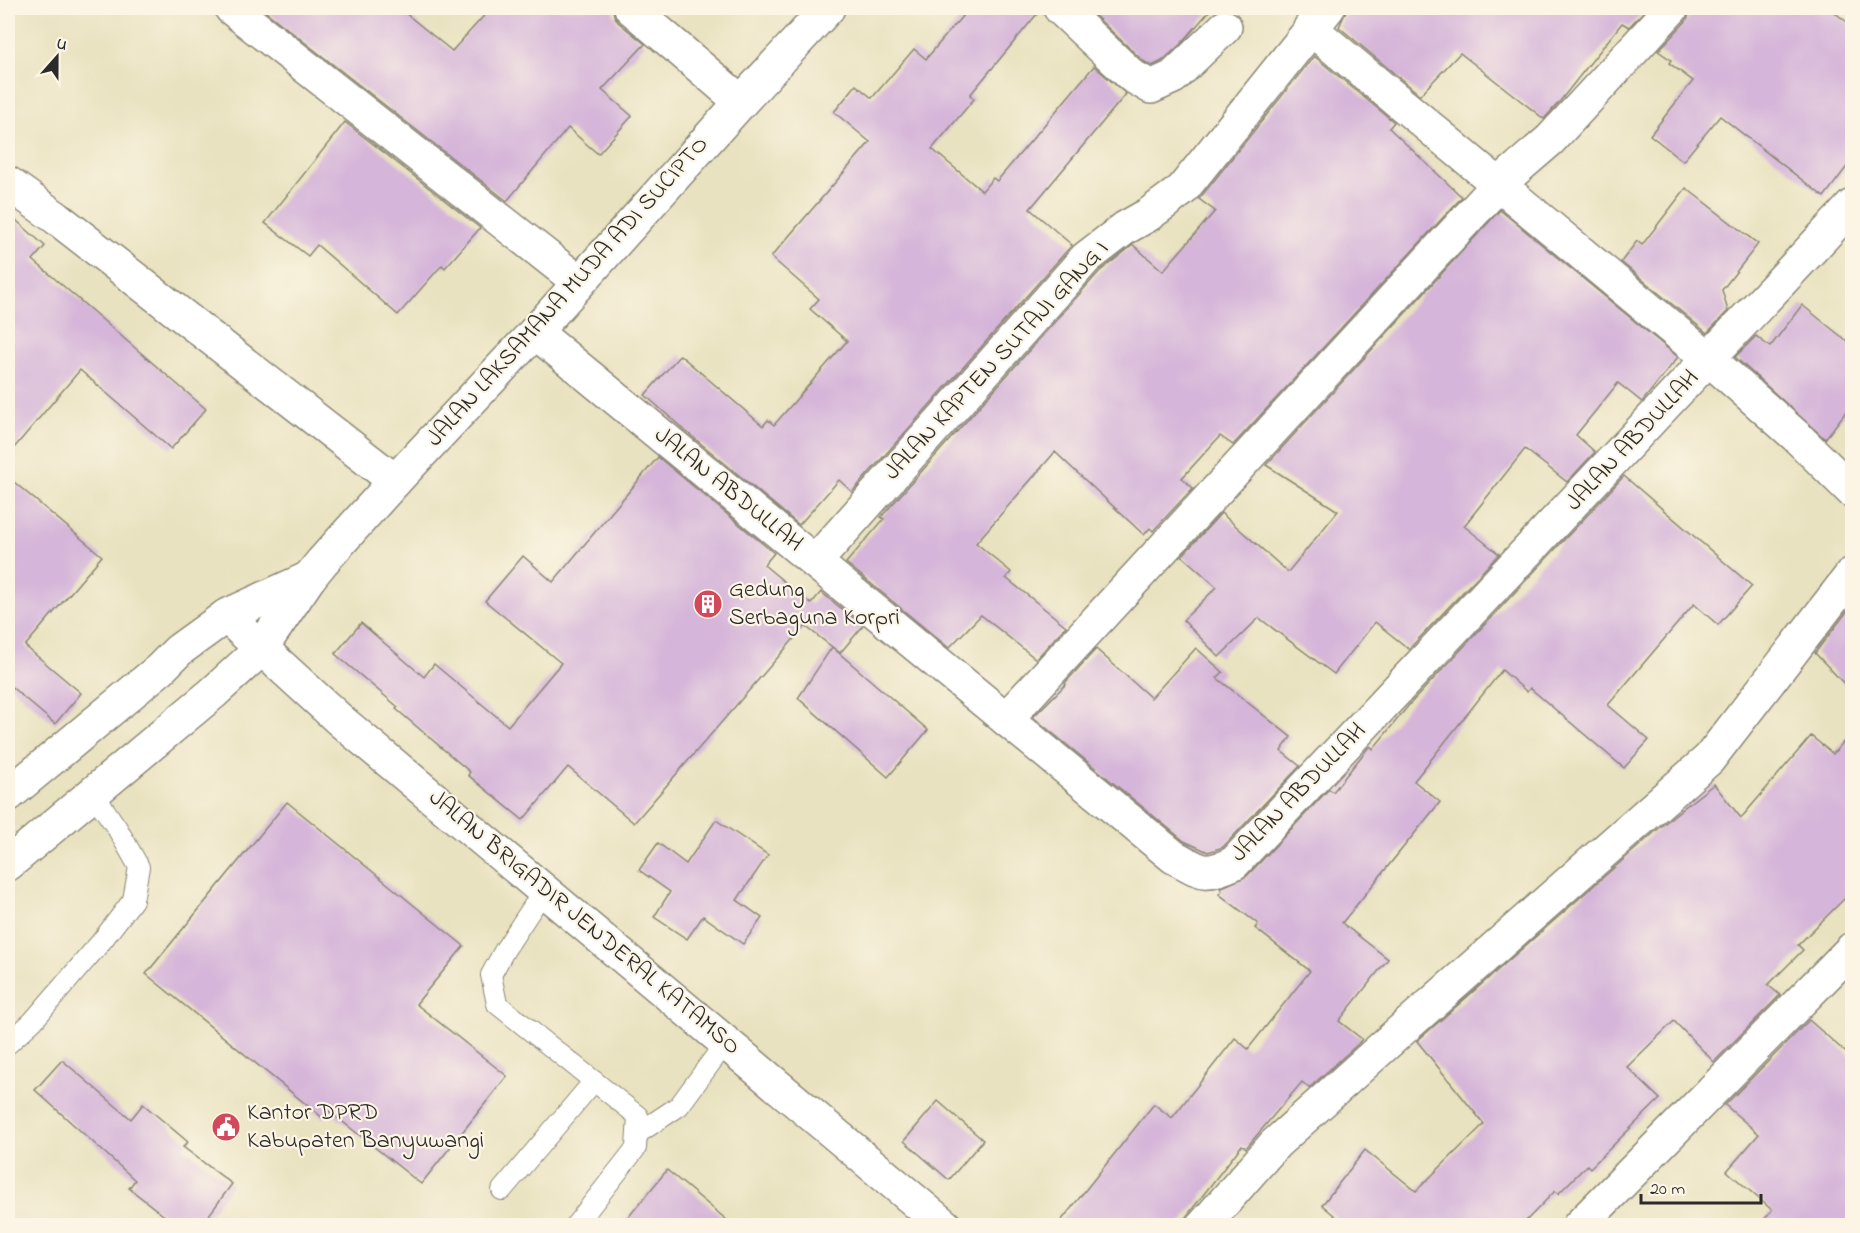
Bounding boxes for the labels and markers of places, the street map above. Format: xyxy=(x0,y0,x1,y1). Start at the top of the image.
place label: Gedung Serbaguna Korpri xyxy=(729,573,900,636)
building icon: Gedung Serbaguna Korpri xyxy=(692,588,724,620)
place label: Kantor DPRD Kabupaten Banyuwangi xyxy=(247,1096,484,1160)
public building icon: Kantor DPRD Kabupaten Banyuwangi xyxy=(210,1111,242,1143)

